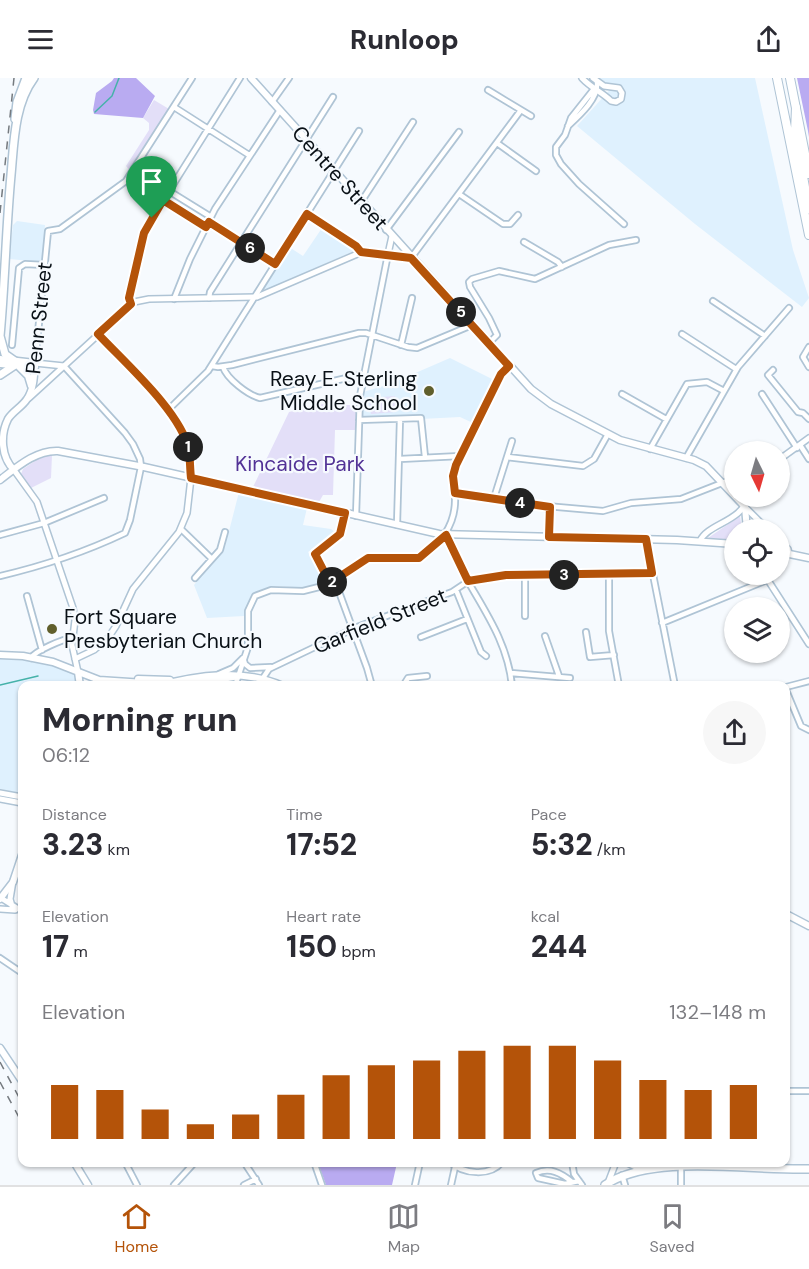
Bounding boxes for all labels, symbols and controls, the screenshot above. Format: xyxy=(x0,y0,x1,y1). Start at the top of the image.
text: Runloop xyxy=(350,22,459,57)
icon: menu xyxy=(24,23,57,56)
icon: share xyxy=(752,23,785,56)
street label: Centre Street xyxy=(286,120,394,236)
pin xyxy=(126,156,177,218)
icon: arrive xyxy=(135,165,168,198)
pin: 6 xyxy=(235,233,265,263)
text: 6 xyxy=(245,237,255,258)
street label: Penn Street xyxy=(19,260,59,376)
pin: 5 xyxy=(446,297,476,327)
text: 5 xyxy=(456,301,466,322)
place label: Reay E. Sterling Middle School xyxy=(270,365,417,417)
marker: Reay E. Sterling Middle School xyxy=(422,384,436,398)
pin: 1 xyxy=(173,432,203,462)
text: 1 xyxy=(185,436,191,457)
north arrow xyxy=(724,441,790,507)
map controls xyxy=(724,441,790,663)
park label: Kincaide Park xyxy=(235,450,365,478)
pin: 4 xyxy=(505,488,535,518)
text: 4 xyxy=(515,492,525,513)
button: locate xyxy=(724,519,790,585)
pin: 3 xyxy=(549,560,579,590)
text: 3 xyxy=(559,564,569,585)
pin: 2 xyxy=(317,567,347,597)
text: 2 xyxy=(327,571,337,592)
street label: Garfield Street xyxy=(309,581,451,661)
button: layers xyxy=(724,597,790,663)
place label: Fort Square Presbyterian Church xyxy=(64,603,262,655)
marker: Fort Square Presbyterian Church xyxy=(45,622,59,636)
text: Morning run xyxy=(42,698,237,741)
button: share xyxy=(703,701,766,764)
text: 06:12 xyxy=(42,742,90,768)
text: Distance xyxy=(42,804,107,825)
text: Time xyxy=(286,804,323,825)
text: Pace xyxy=(531,804,567,825)
text: 3.23 xyxy=(42,825,103,864)
text: 17:52 xyxy=(286,825,357,864)
text: 5:32 xyxy=(531,825,593,864)
text: km xyxy=(103,839,130,860)
text: /km xyxy=(593,839,625,860)
text: Elevation xyxy=(42,906,109,927)
text: Heart rate xyxy=(286,906,361,927)
text: kcal xyxy=(531,906,560,927)
text: 17 xyxy=(42,927,69,966)
text: 150 xyxy=(286,927,337,966)
text: 244 xyxy=(531,927,587,966)
text: m xyxy=(69,941,88,962)
text: bpm xyxy=(337,941,376,962)
text: Elevation xyxy=(42,999,125,1025)
text: 132–148 m xyxy=(669,999,766,1025)
tab: Home xyxy=(115,1200,158,1257)
tab: Map xyxy=(387,1200,420,1257)
tab: Saved xyxy=(650,1200,694,1257)

